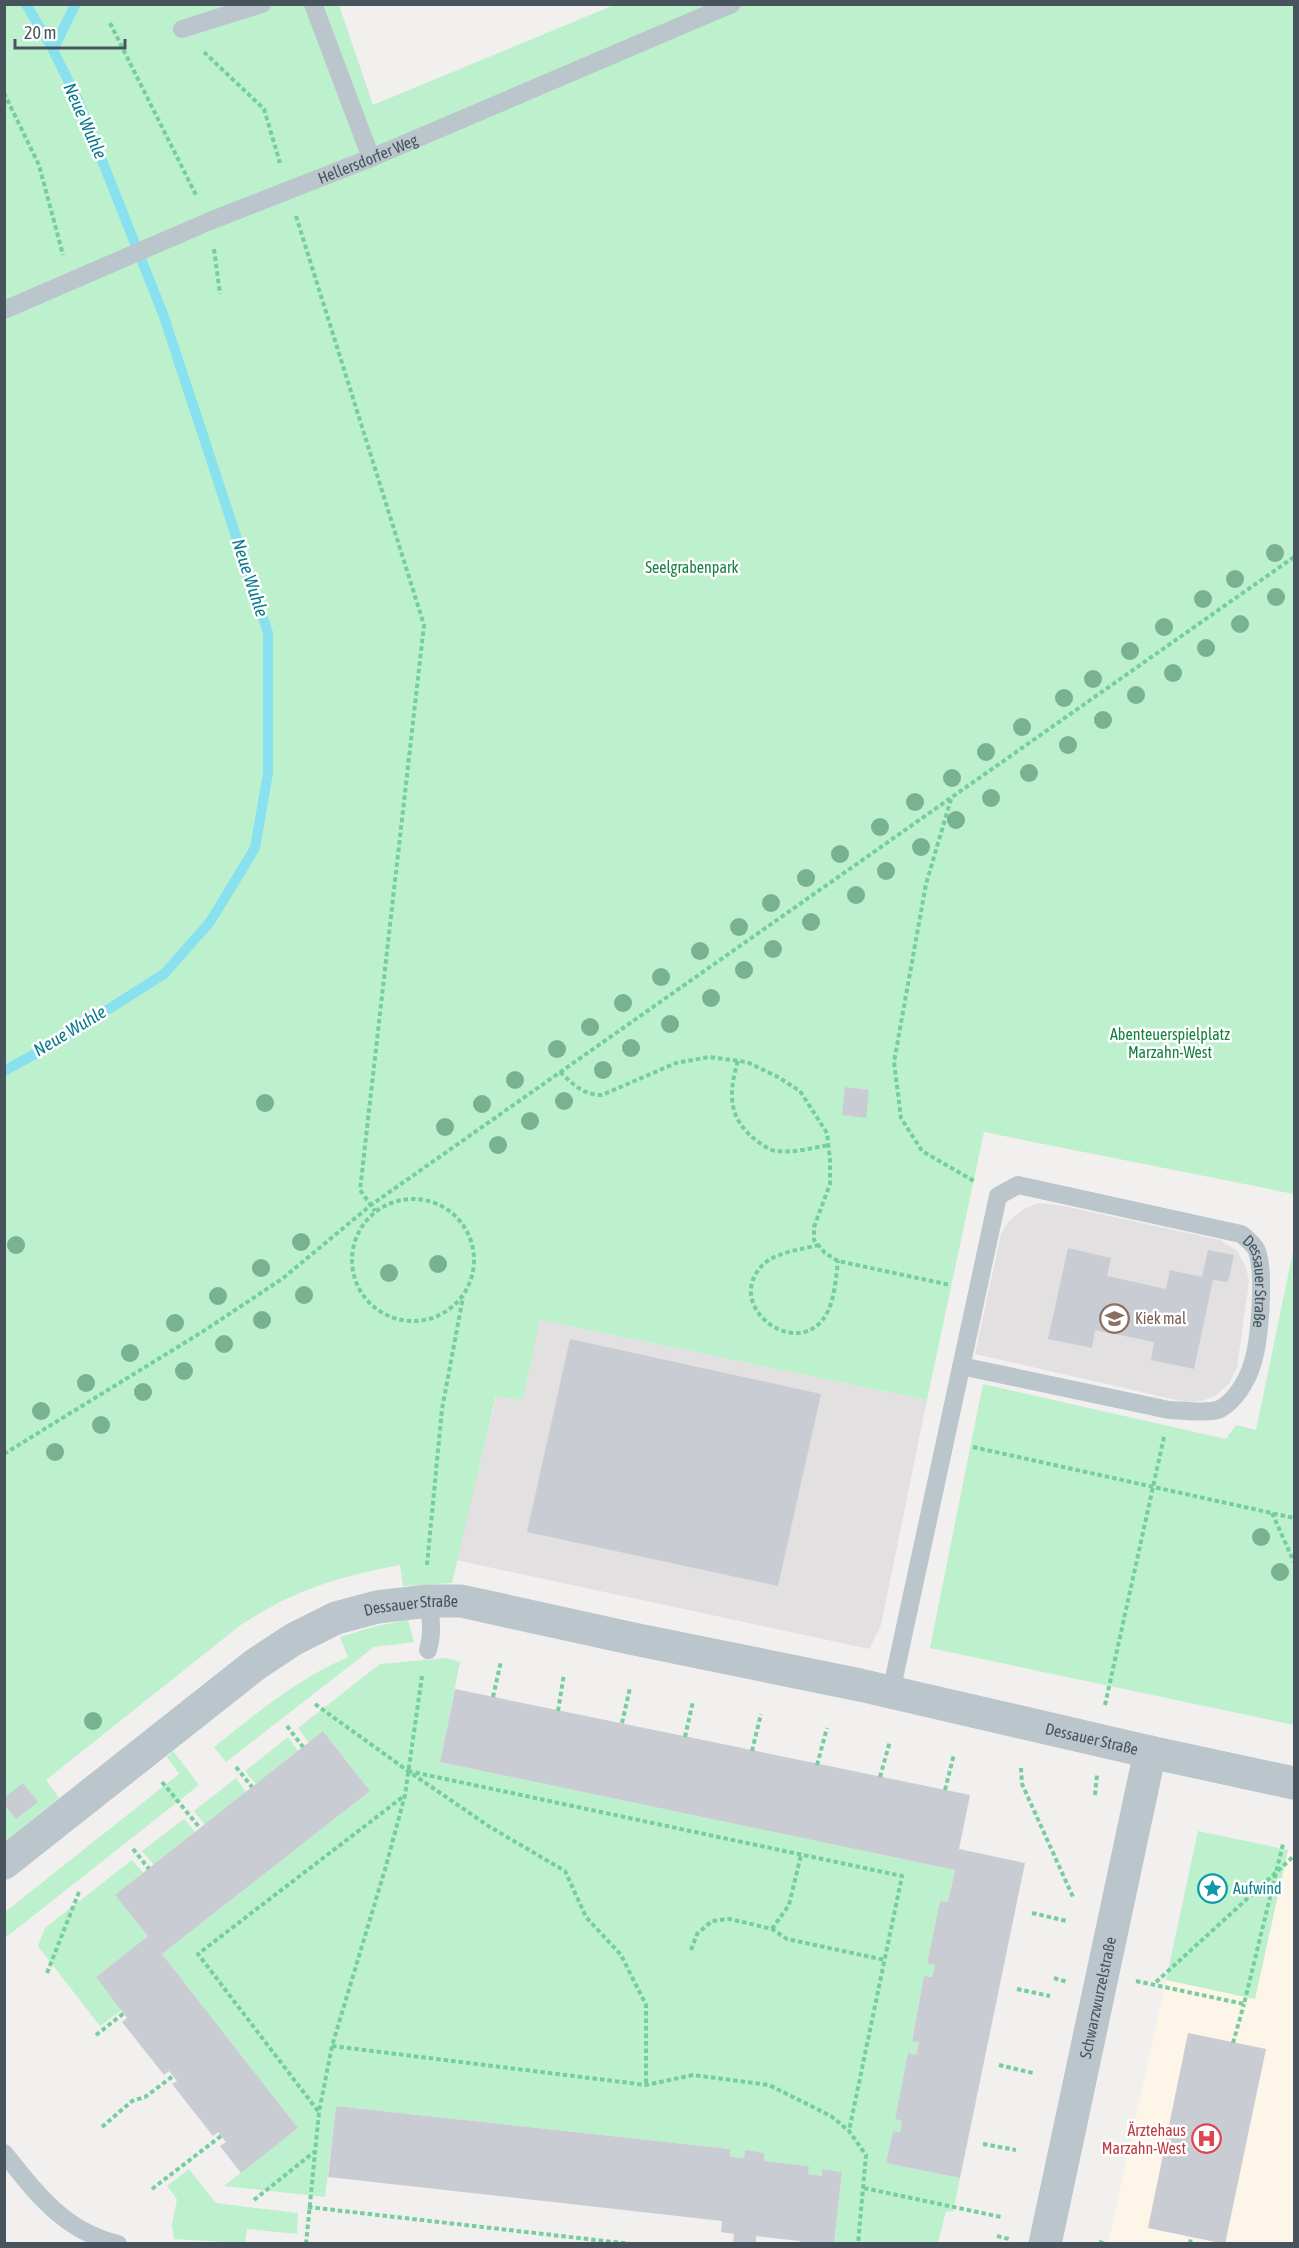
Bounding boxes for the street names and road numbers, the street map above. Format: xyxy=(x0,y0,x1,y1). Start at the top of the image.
street label: Hellersdorfer Weg xyxy=(315,130,421,187)
street label: Dessauer Straße xyxy=(1240,1231,1270,1329)
street label: Dessauer Straße xyxy=(362,1592,458,1619)
street label: Dessauer Straße xyxy=(1044,1719,1140,1758)
street label: Schwarzwurzelstraße xyxy=(1076,1935,1119,2060)

